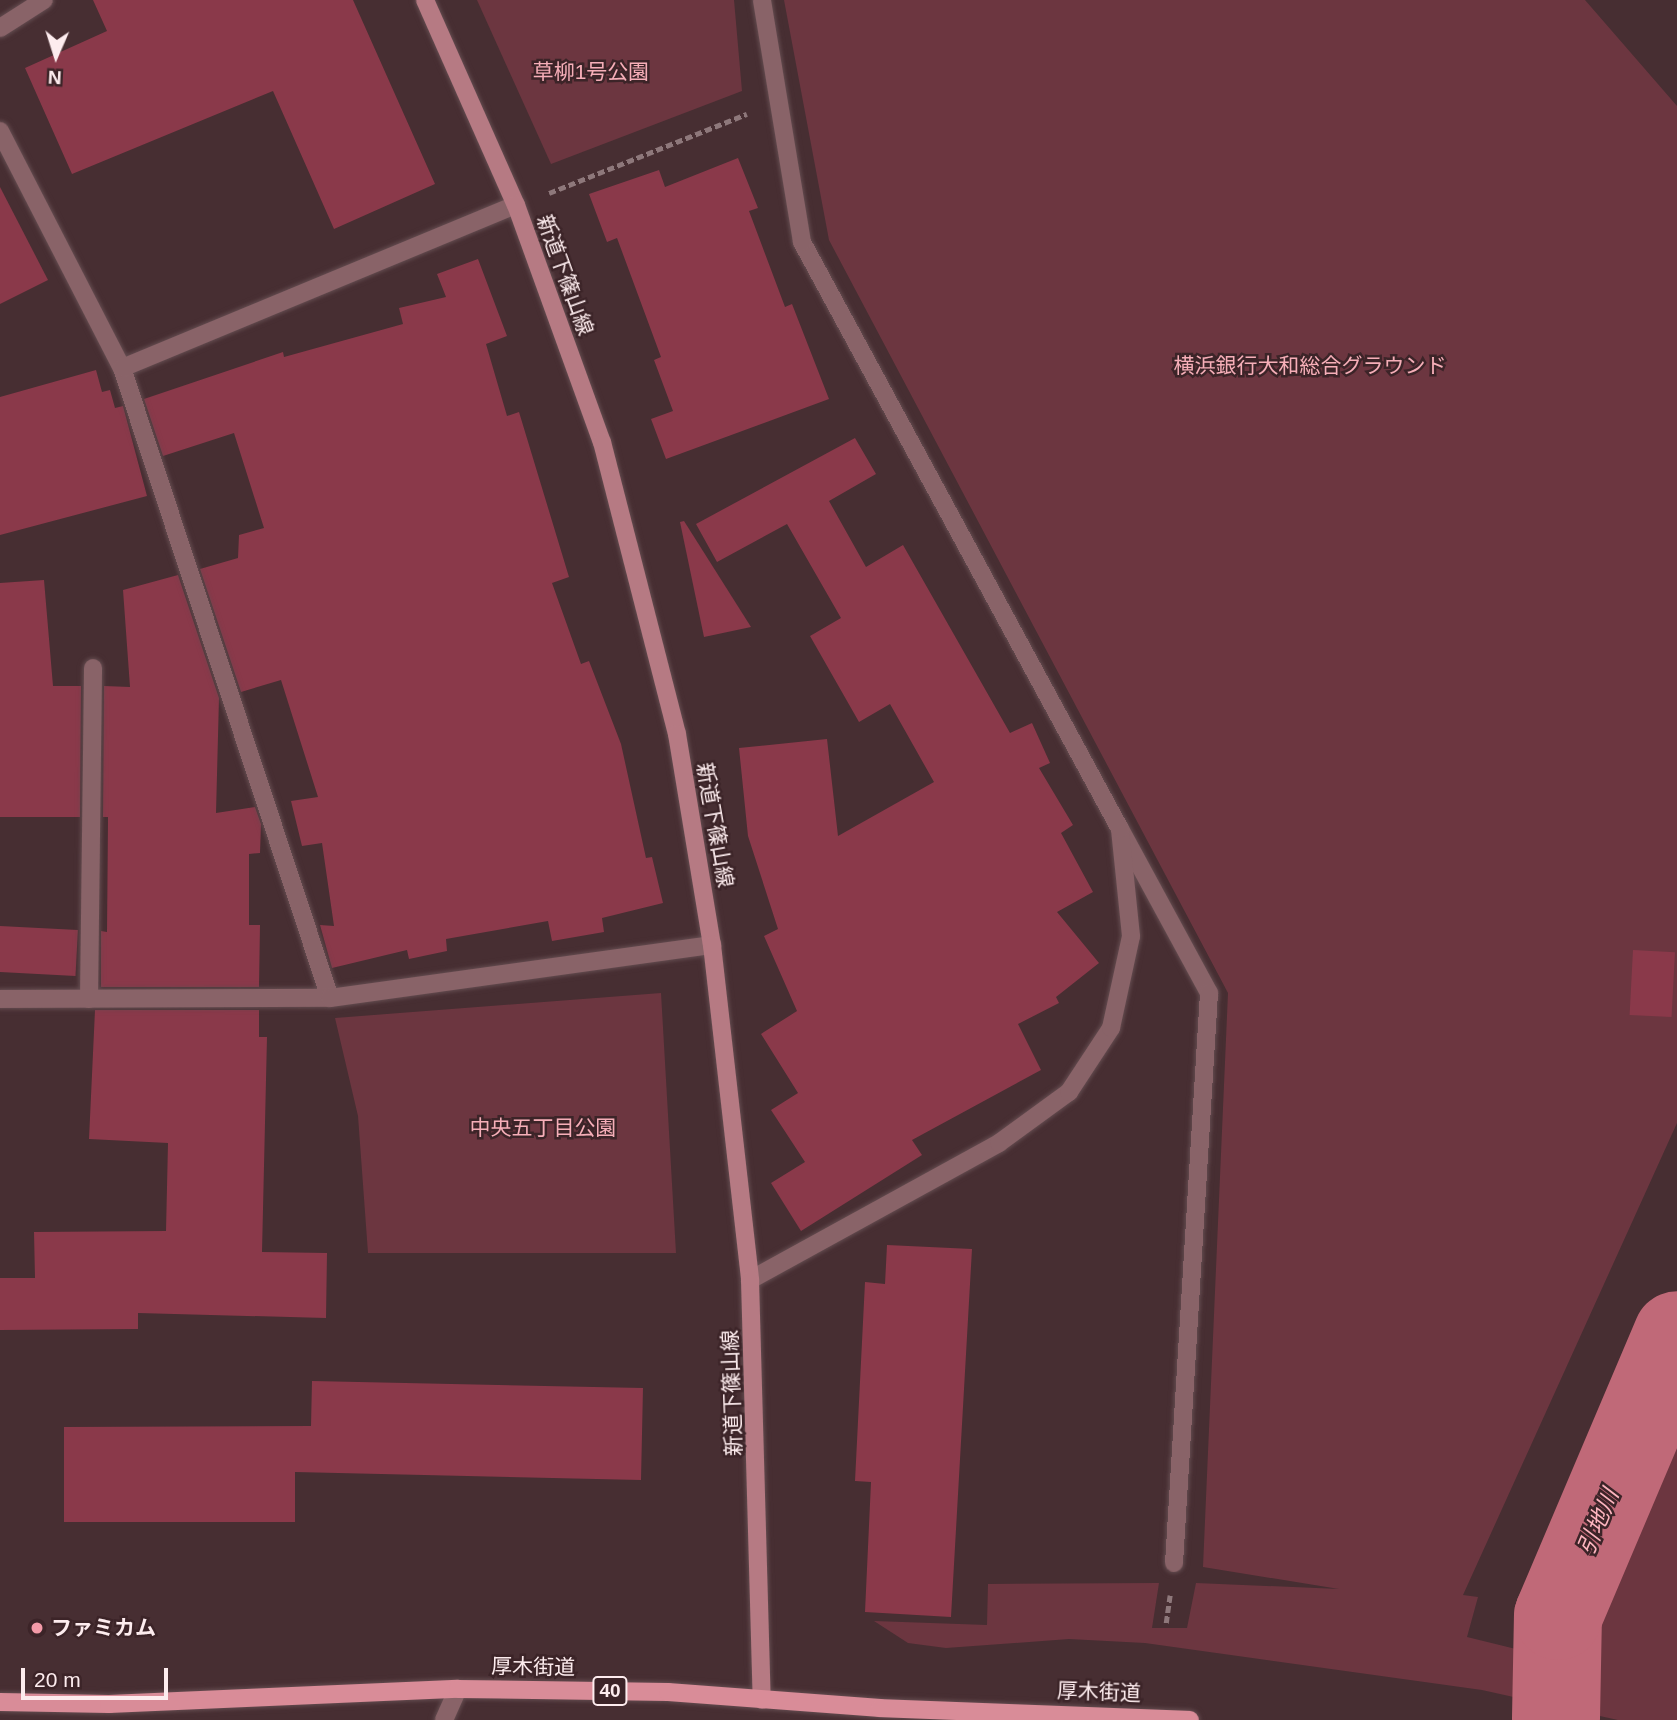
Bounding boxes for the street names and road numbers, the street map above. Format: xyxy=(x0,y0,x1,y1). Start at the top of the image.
street label: 新道下篠山線 xyxy=(532,211,598,339)
street label: 新道下篠山線 xyxy=(692,761,738,889)
street label: 新道下篠山線 xyxy=(717,1330,747,1456)
street label: 厚木街道 xyxy=(491,1654,575,1680)
road number: 40 xyxy=(591,1676,629,1707)
street label: 厚木街道 xyxy=(1057,1678,1141,1706)

